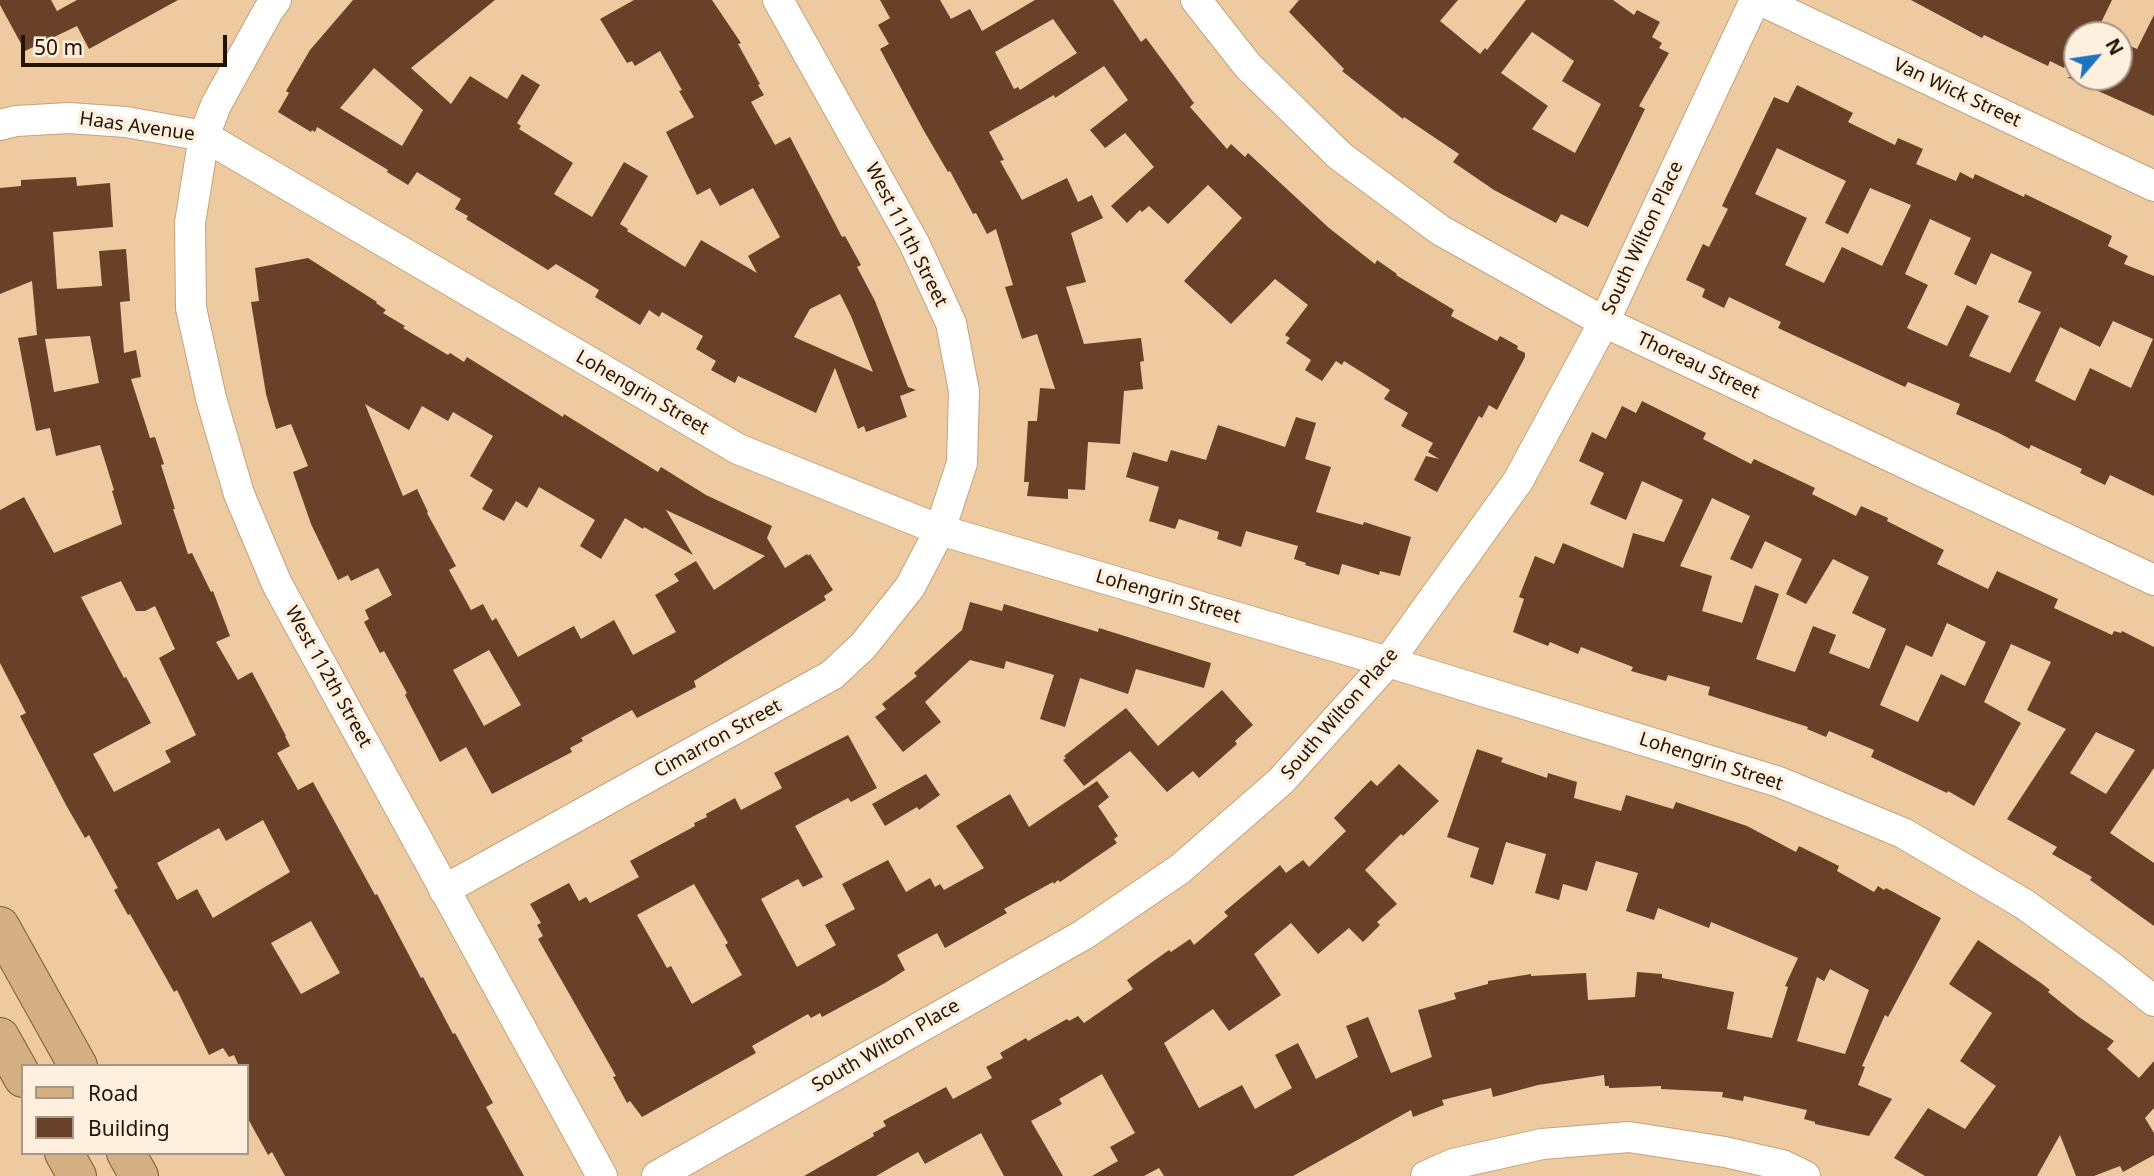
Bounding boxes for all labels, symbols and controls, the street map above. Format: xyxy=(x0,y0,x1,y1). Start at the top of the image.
scale bar xyxy=(24,21,231,65)
north arrow xyxy=(2063,21,2133,91)
text: 50 m xyxy=(34,33,83,61)
text: N xyxy=(2099,34,2130,60)
street label: Van Wick Street xyxy=(1890,53,2024,133)
street label: Haas Avenue xyxy=(78,108,196,146)
street label: South Wilton Place xyxy=(1597,158,1689,318)
street label: West 111th Street xyxy=(860,159,952,311)
street label: Thoreau Street xyxy=(1633,328,1763,404)
street label: Lohengrin Street xyxy=(571,346,713,440)
street label: Lohengrin Street xyxy=(1093,565,1243,629)
street label: West 112th Street xyxy=(280,602,376,752)
street label: South Wilton Place xyxy=(1277,644,1403,784)
street label: Cimarron Street xyxy=(650,695,786,783)
street label: Lohengrin Street xyxy=(1636,728,1786,796)
street label: South Wilton Place xyxy=(808,994,964,1098)
legend xyxy=(21,1064,248,1155)
text: Road xyxy=(88,1079,138,1107)
text: Building xyxy=(88,1114,170,1142)

